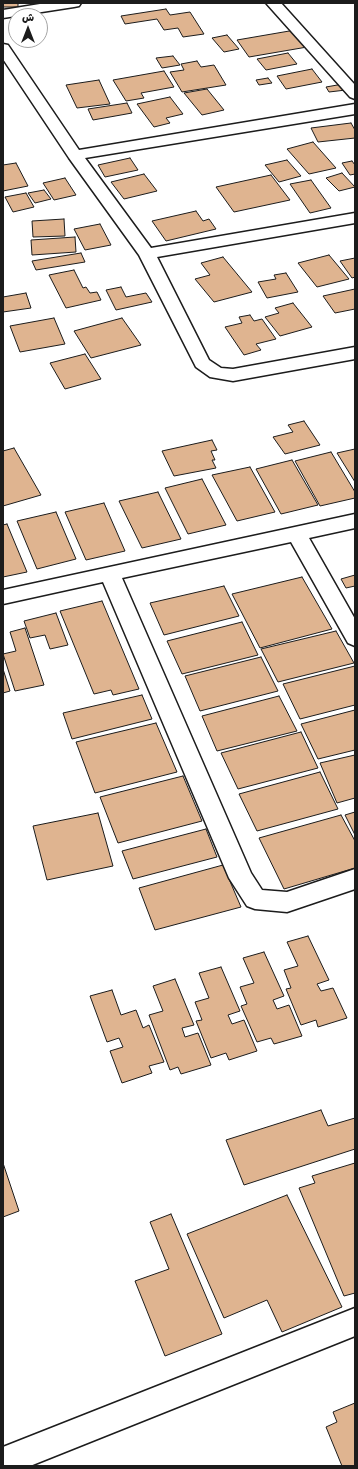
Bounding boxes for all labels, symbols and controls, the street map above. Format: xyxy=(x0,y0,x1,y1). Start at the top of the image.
north arrow xyxy=(8,8,48,48)
text: ش xyxy=(22,9,34,24)

